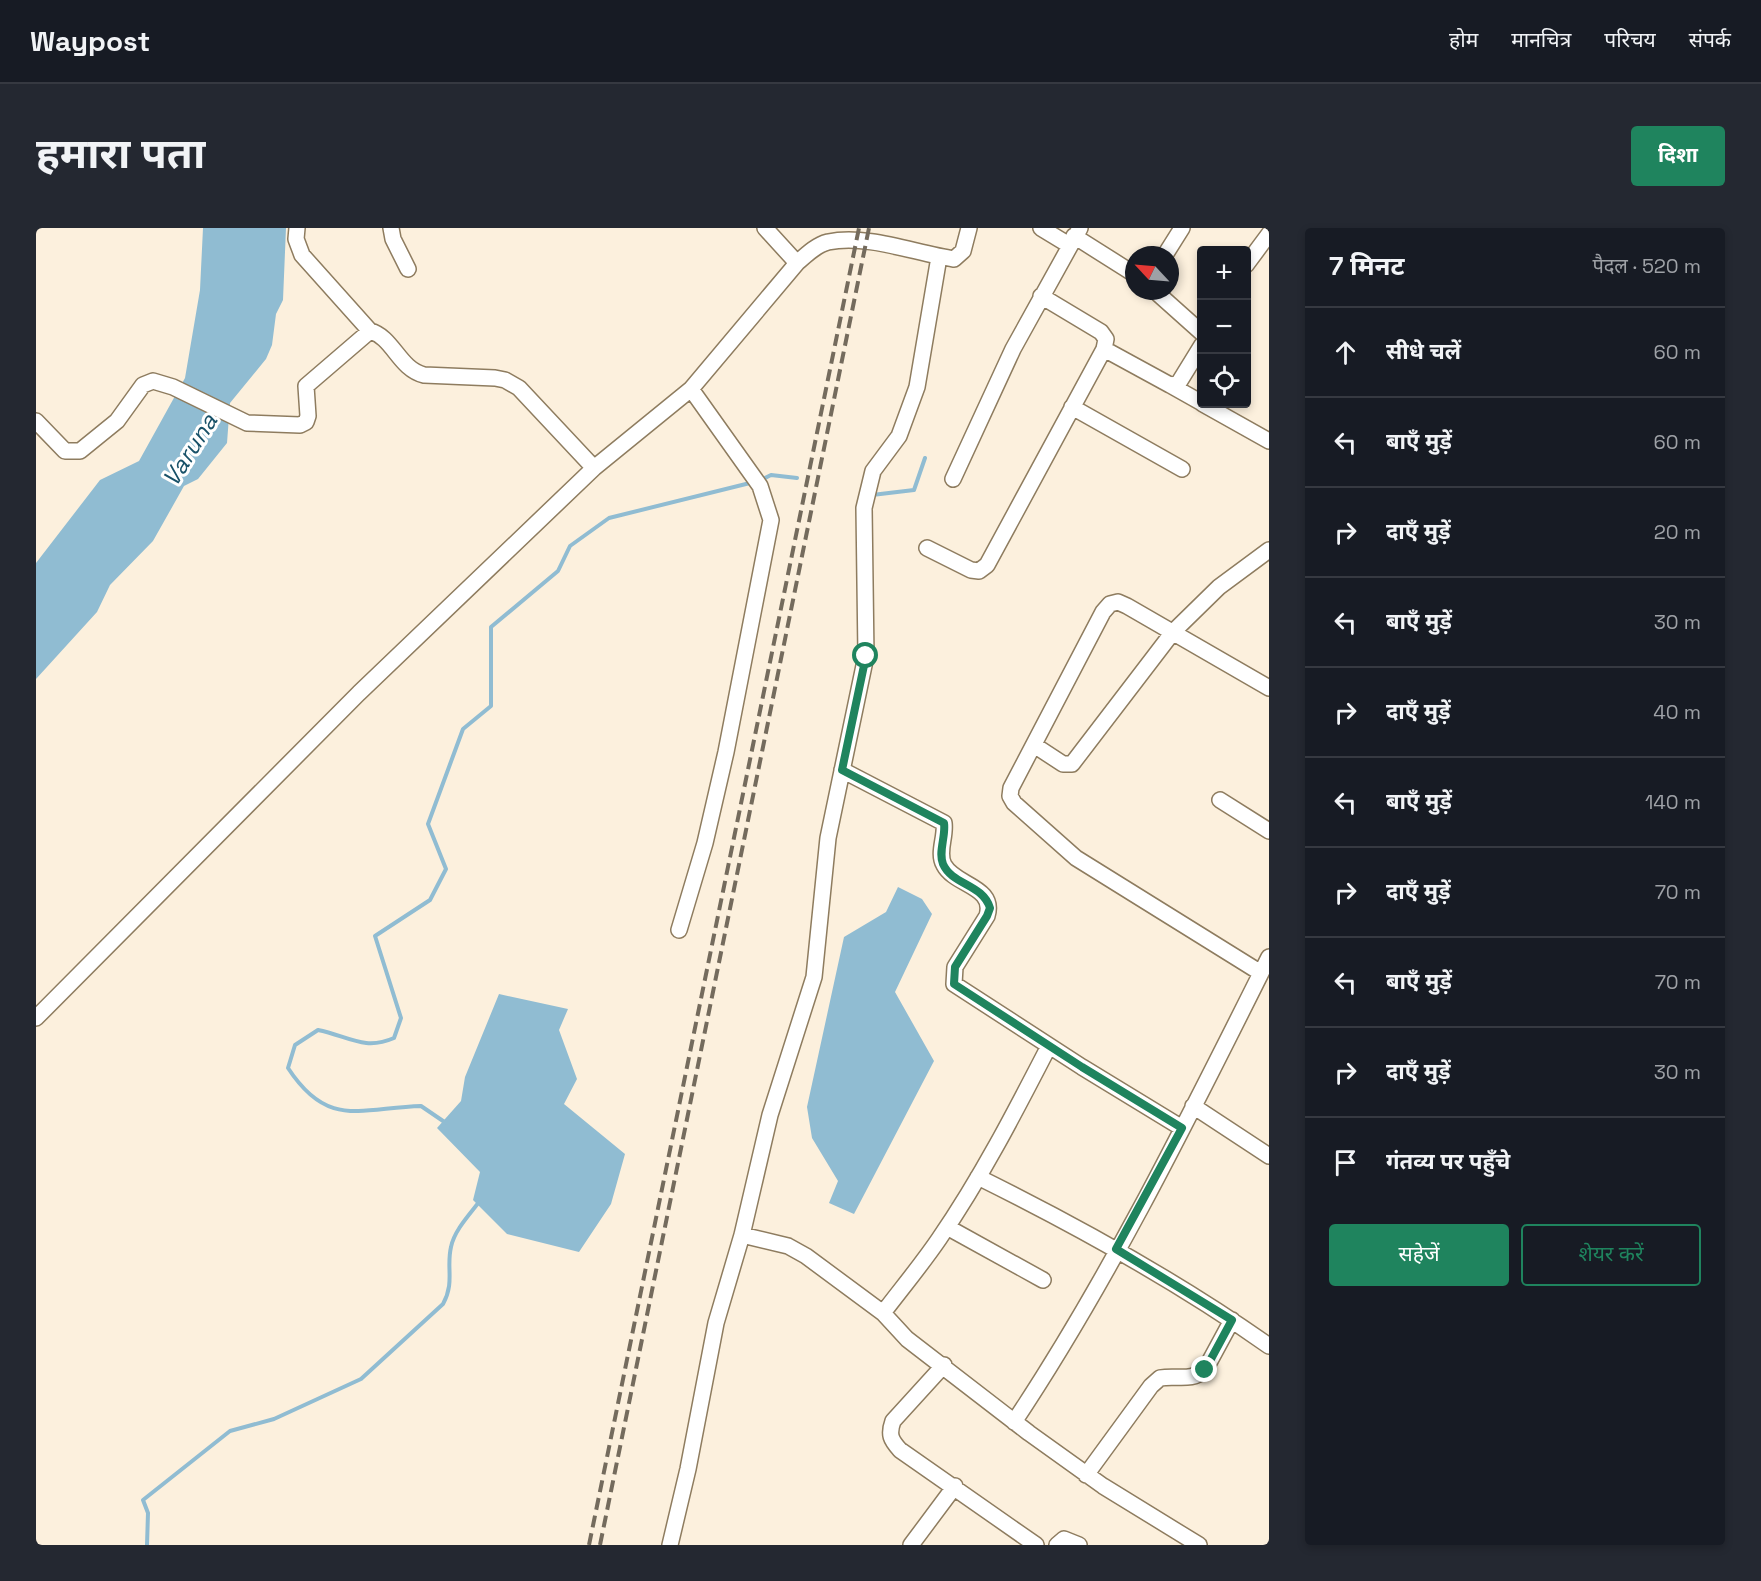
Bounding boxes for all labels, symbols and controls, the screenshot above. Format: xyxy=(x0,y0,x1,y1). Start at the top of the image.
text: Waypost xyxy=(30,23,150,59)
text: होम xyxy=(1449,26,1478,53)
text: मानचित्र xyxy=(1511,26,1571,53)
text: परिचय xyxy=(1604,26,1656,53)
text: संपर्क xyxy=(1689,26,1731,53)
button: दिशा xyxy=(1631,126,1725,186)
text: हमारा पता xyxy=(36,127,205,180)
north arrow xyxy=(1125,246,1179,300)
map controls xyxy=(1197,246,1251,408)
button: + xyxy=(1197,246,1251,300)
text: 7 मिनट xyxy=(1329,249,1405,283)
text: पैदल · 520 m xyxy=(1592,253,1701,279)
button: − xyxy=(1197,300,1251,354)
icon: ahead xyxy=(1329,336,1362,369)
text: सीधे चलें xyxy=(1386,337,1461,365)
text: 60 m xyxy=(1654,339,1701,365)
button: locate xyxy=(1197,354,1251,408)
water label: Varuna xyxy=(155,407,224,492)
icon: left xyxy=(1329,426,1362,459)
text: बाएँ मुड़ें xyxy=(1386,427,1452,455)
text: 60 m xyxy=(1654,429,1701,455)
icon: right xyxy=(1329,516,1362,549)
text: दाएँ मुड़ें xyxy=(1386,517,1451,545)
text: 20 m xyxy=(1654,519,1701,545)
icon: left xyxy=(1329,606,1362,639)
text: बाएँ मुड़ें xyxy=(1386,607,1452,635)
text: 30 m xyxy=(1654,609,1701,635)
route start xyxy=(852,642,878,668)
icon: right xyxy=(1329,696,1362,729)
text: दाएँ मुड़ें xyxy=(1386,697,1451,725)
text: 40 m xyxy=(1653,699,1701,725)
icon: left xyxy=(1329,786,1362,819)
text: बाएँ मुड़ें xyxy=(1386,787,1452,815)
text: 140 m xyxy=(1645,789,1701,815)
icon: right xyxy=(1329,876,1362,909)
text: दाएँ मुड़ें xyxy=(1386,877,1451,905)
text: 70 m xyxy=(1655,879,1701,905)
icon: left xyxy=(1329,966,1362,999)
text: बाएँ मुड़ें xyxy=(1386,967,1452,995)
text: 70 m xyxy=(1655,969,1701,995)
icon: right xyxy=(1329,1056,1362,1089)
text: दाएँ मुड़ें xyxy=(1386,1057,1451,1085)
text: 30 m xyxy=(1654,1059,1701,1085)
icon: arrive xyxy=(1329,1146,1362,1179)
text: गंतव्य पर पहुँचे xyxy=(1386,1147,1510,1175)
button: सहेजें xyxy=(1329,1224,1509,1286)
button: शेयर करें xyxy=(1521,1224,1701,1286)
route end xyxy=(1191,1356,1217,1382)

